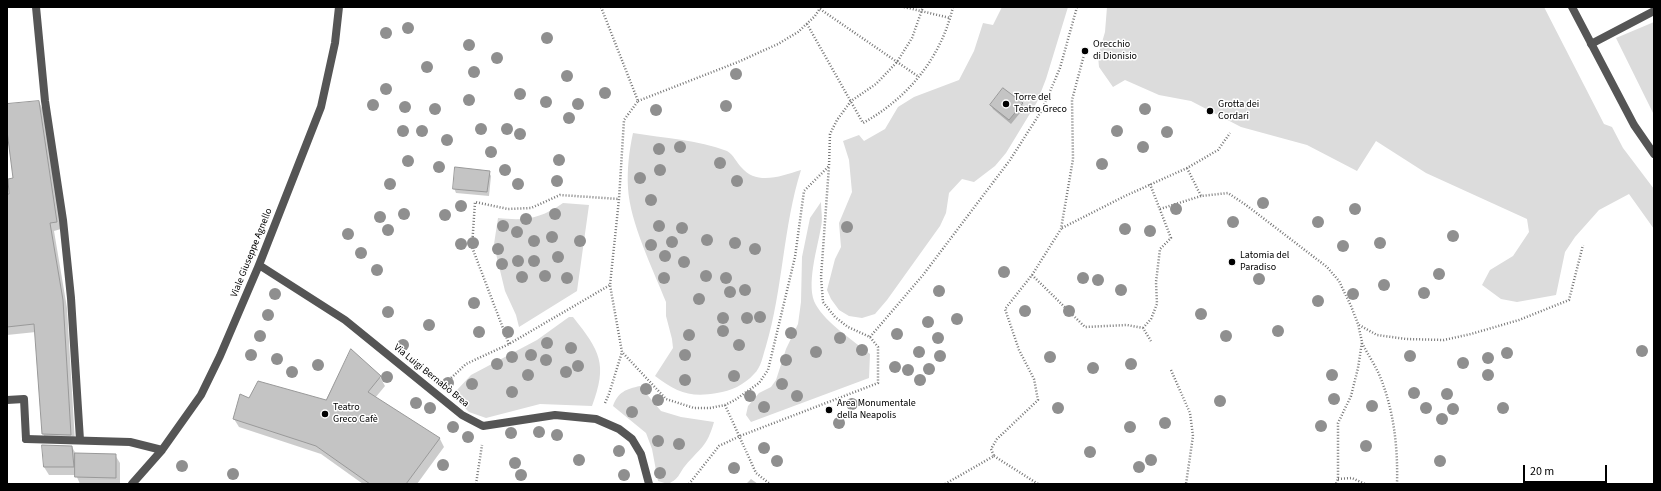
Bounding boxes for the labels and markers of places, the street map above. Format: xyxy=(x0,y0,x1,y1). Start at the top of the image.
place label: Orecchio di Dionisio xyxy=(1093,39,1137,62)
marker: Orecchio di Dionisio xyxy=(1080,46,1090,56)
place label: Torre del Teatro Greco xyxy=(1014,92,1067,116)
marker: Torre del Teatro Greco xyxy=(1001,99,1011,109)
place label: Grotta dei Cordari xyxy=(1218,99,1259,122)
marker: Grotta dei Cordari xyxy=(1205,106,1215,116)
place label: Latomia del Paradiso xyxy=(1240,250,1289,274)
marker: Latomia del Paradiso xyxy=(1227,257,1237,267)
place label: Area Monumentale della Neapolis xyxy=(837,398,916,422)
place label: Teatro Greco Cafè xyxy=(333,402,378,426)
marker: Area Monumentale della Neapolis xyxy=(824,405,834,415)
marker: Teatro Greco Cafè xyxy=(320,409,330,419)

